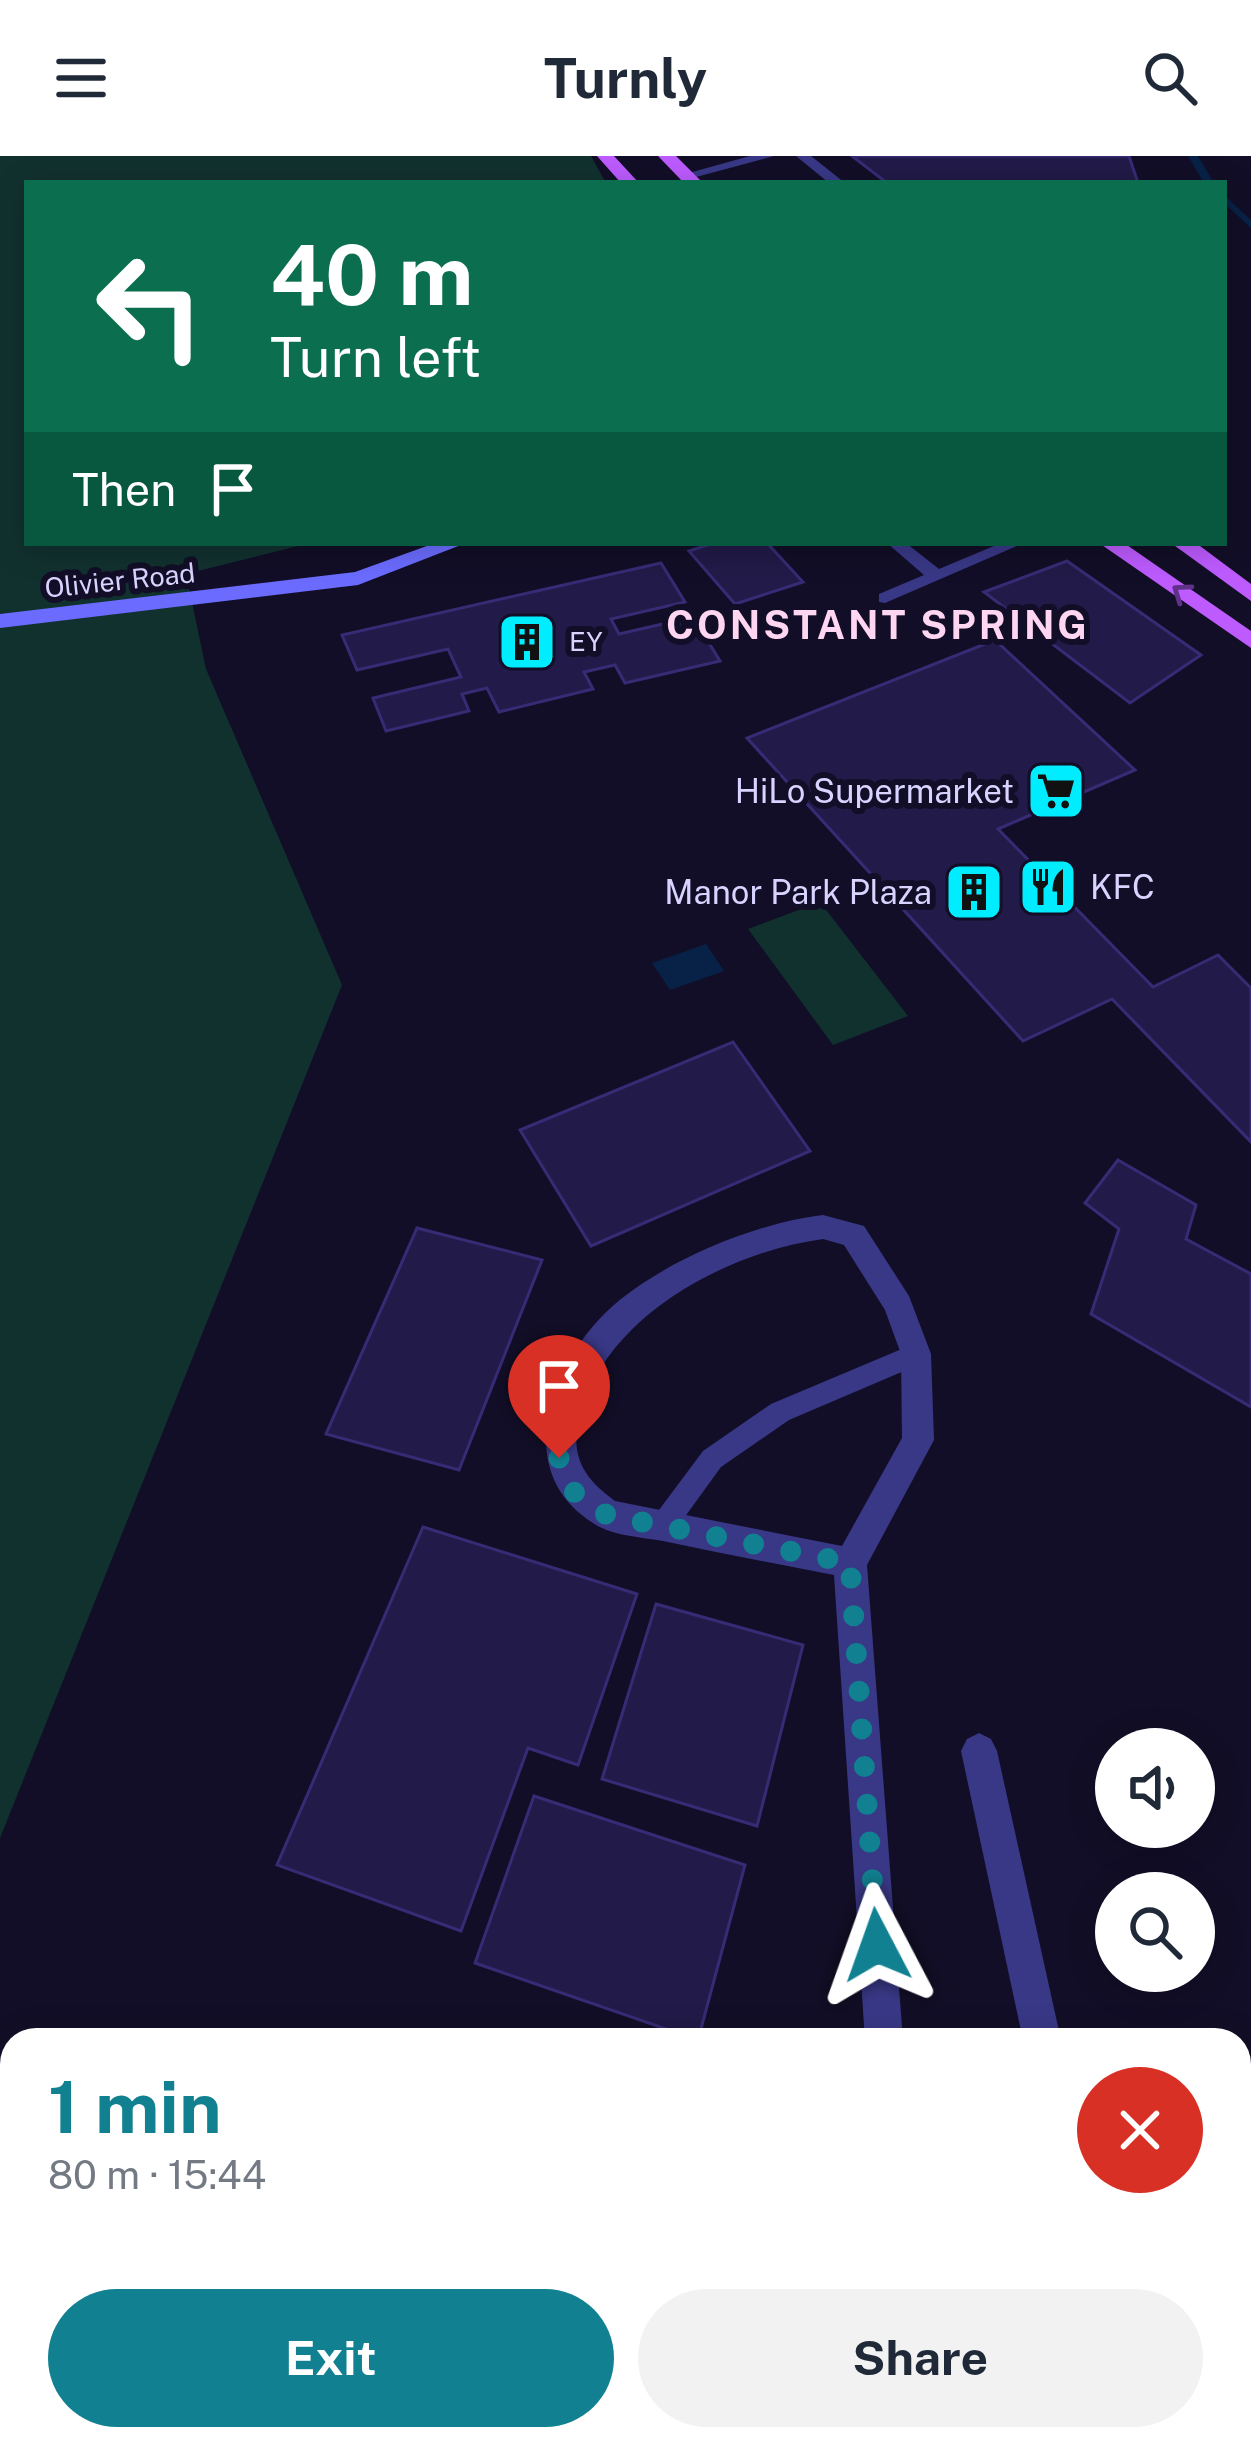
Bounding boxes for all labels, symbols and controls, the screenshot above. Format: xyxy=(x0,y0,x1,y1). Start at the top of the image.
icon: menu xyxy=(48,45,114,111)
icon: search xyxy=(1137,45,1203,111)
text: Turnly xyxy=(544,47,707,110)
text: 40 m xyxy=(270,225,473,324)
icon: left xyxy=(72,228,228,384)
text: Turn left xyxy=(270,326,481,389)
icon: arrive xyxy=(200,456,266,522)
text: Then xyxy=(72,463,176,516)
street label: Olivier Road xyxy=(43,556,197,604)
one-way arrow xyxy=(1172,584,1194,606)
district label: CONSTANT SPRING xyxy=(666,602,1090,648)
building icon: EY xyxy=(496,611,558,673)
place label: EY xyxy=(569,625,603,657)
supermarket icon: HiLo Supermarket xyxy=(1025,760,1087,822)
place label: HiLo Supermarket xyxy=(735,772,1014,810)
restaurant icon: KFC xyxy=(1017,856,1079,918)
building icon: Manor Park Plaza xyxy=(943,861,1005,923)
place label: KFC xyxy=(1090,868,1155,906)
place label: Manor Park Plaza xyxy=(664,873,932,911)
pin xyxy=(508,1335,610,1458)
icon: arrive xyxy=(526,1353,592,1419)
map controls xyxy=(1095,1728,1215,1992)
button: sound xyxy=(1095,1728,1215,1848)
button: search xyxy=(1095,1872,1215,1992)
position arrow xyxy=(814,1882,940,2008)
text: 1 min xyxy=(48,2065,222,2149)
button: close xyxy=(1077,2067,1203,2193)
text: 80 m · 15:44 xyxy=(48,2152,266,2198)
button: Exit xyxy=(48,2289,614,2427)
button: Share xyxy=(638,2289,1203,2427)

